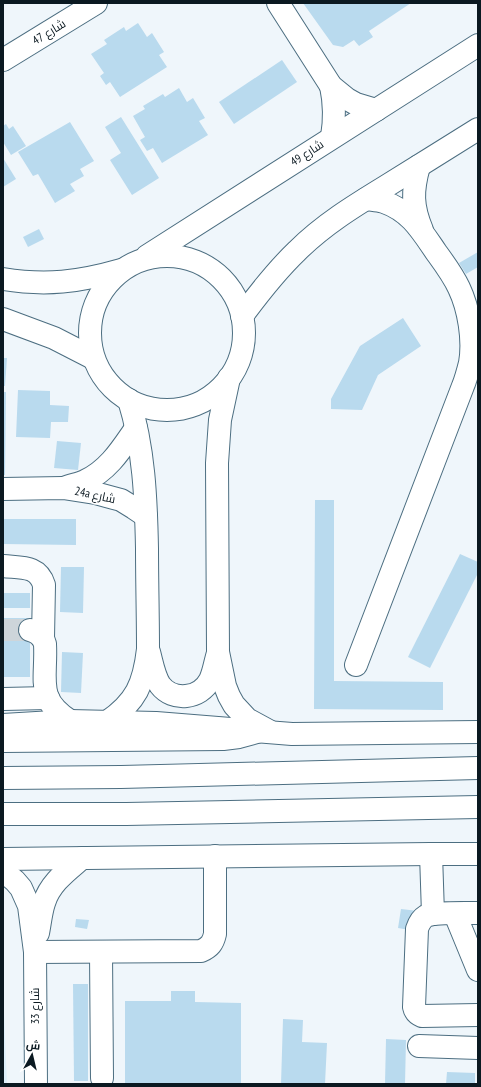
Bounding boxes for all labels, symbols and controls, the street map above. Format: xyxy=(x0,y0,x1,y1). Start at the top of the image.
street label: شارع 47 xyxy=(29,15,69,48)
street label: شارع 49 xyxy=(287,136,327,170)
street label: 24a شارع xyxy=(73,483,117,507)
street label: شارع 33 xyxy=(27,988,43,1024)
north arrow xyxy=(12,1035,52,1075)
text: ش xyxy=(25,1037,41,1053)

